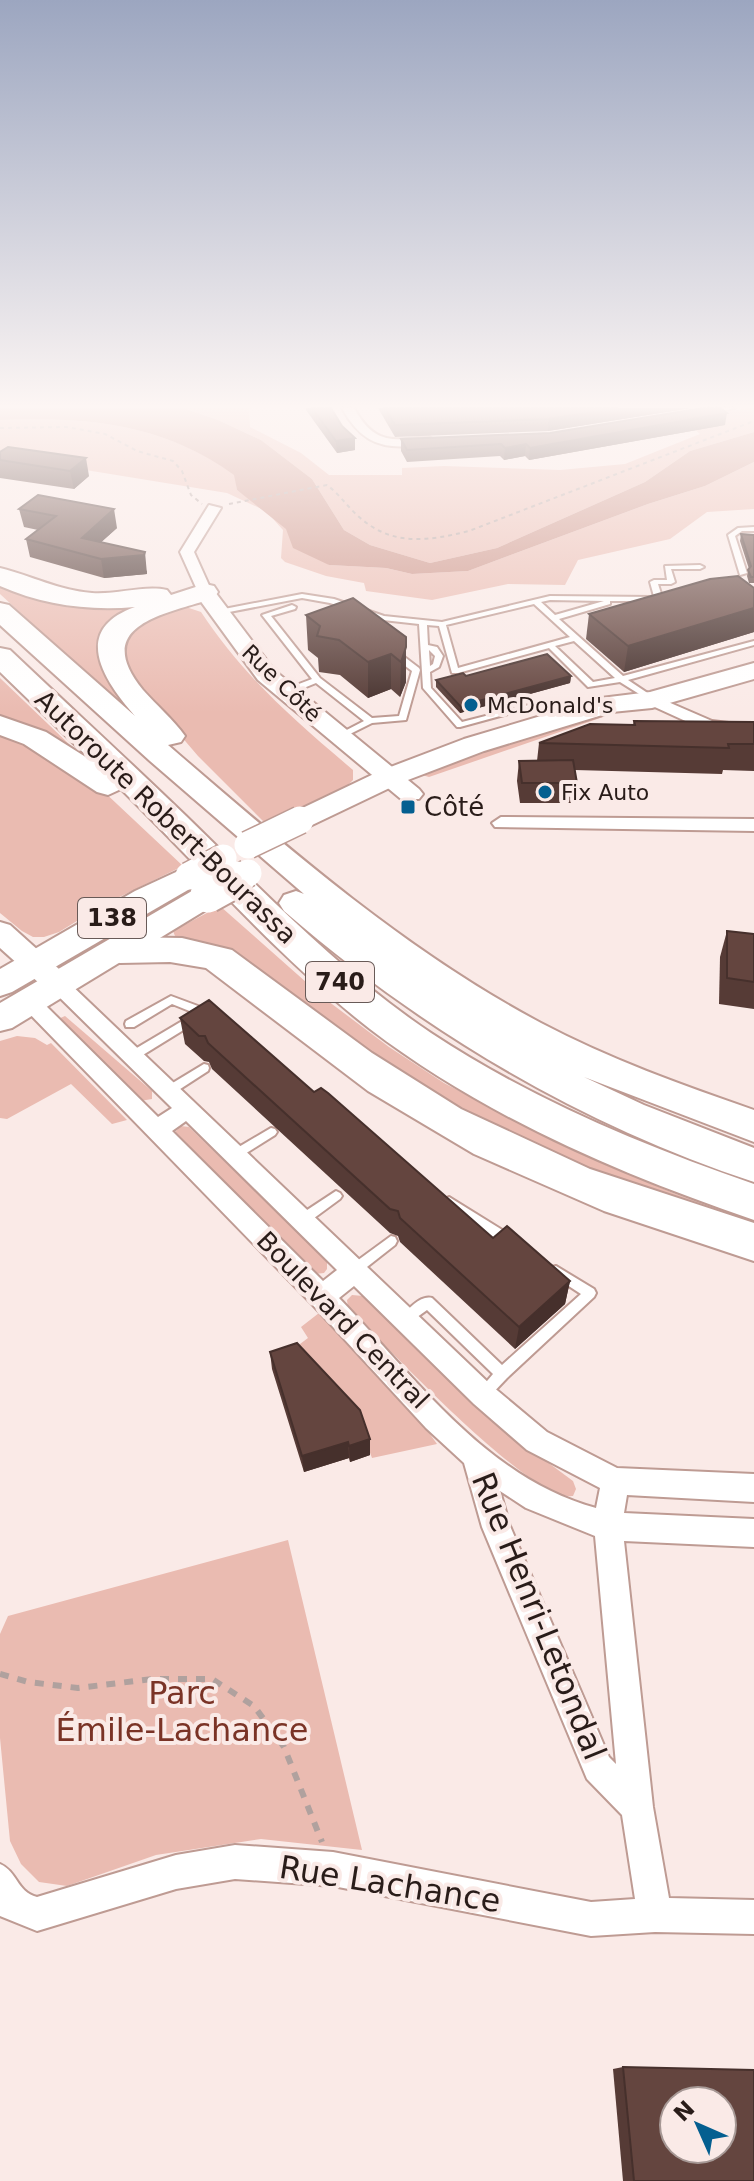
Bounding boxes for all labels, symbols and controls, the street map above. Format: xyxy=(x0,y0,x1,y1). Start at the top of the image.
street label: Rue Côté xyxy=(237,640,326,727)
street label: Autoroute Robert-Bourassa xyxy=(29,684,303,950)
place label: McDonald's xyxy=(487,693,614,718)
marker: McDonald's xyxy=(462,696,480,714)
place label: Fix Auto xyxy=(561,780,649,805)
marker: Fix Auto xyxy=(536,783,554,801)
place label: Côté xyxy=(424,792,484,822)
marker: Côté xyxy=(399,798,417,816)
road number: 138 xyxy=(78,898,146,938)
road number: 740 xyxy=(306,962,374,1002)
street label: Boulevard Central xyxy=(251,1225,435,1415)
street label: Rue Henri-Letondal xyxy=(464,1467,614,1765)
park label: Parc Émile-Lachance xyxy=(56,1674,308,1749)
street label: Rue Lachance xyxy=(277,1848,503,1920)
north arrow xyxy=(658,2085,738,2165)
text: N xyxy=(669,2096,700,2127)

